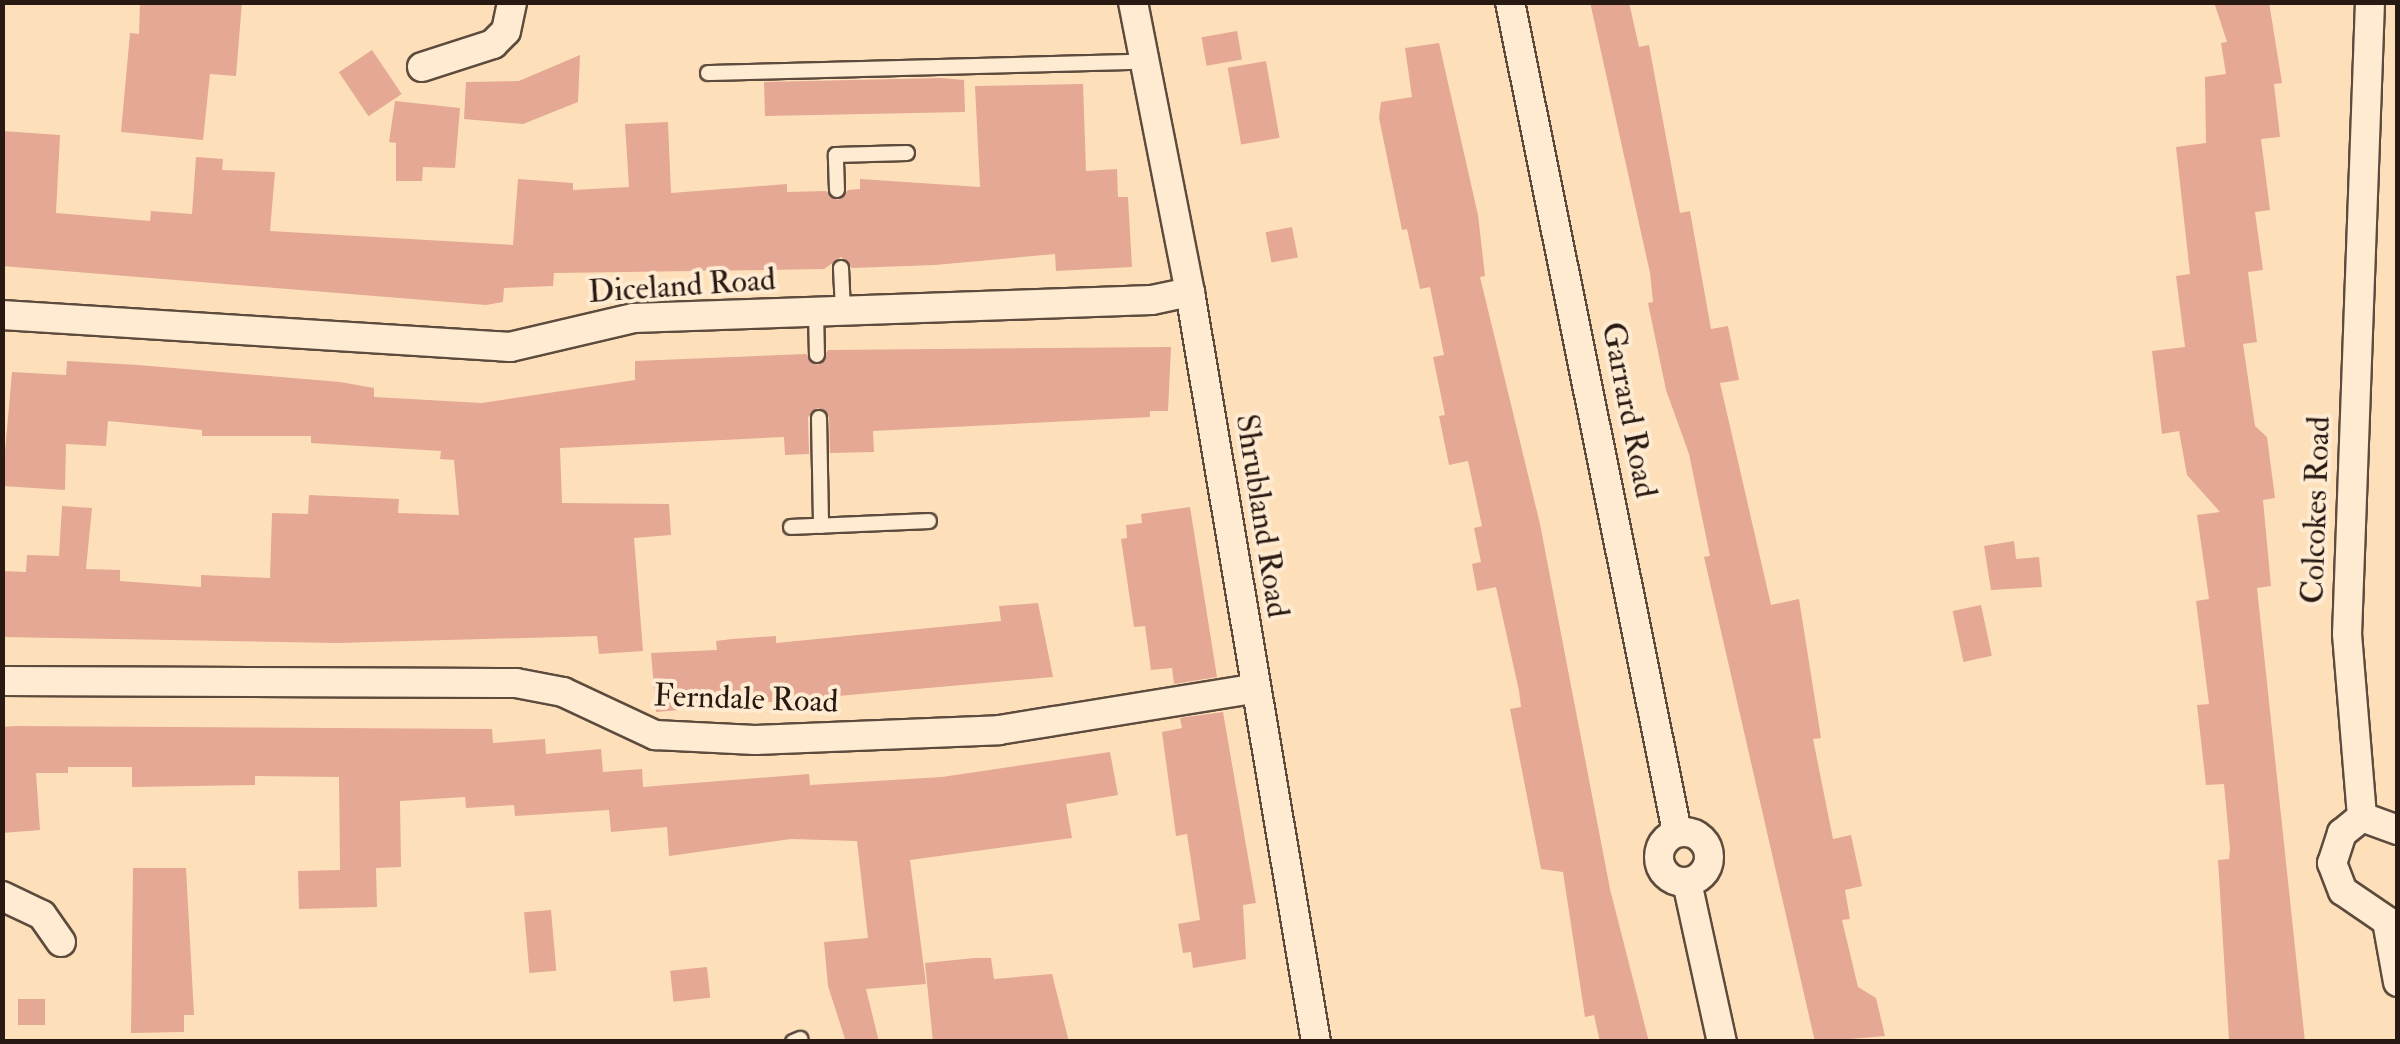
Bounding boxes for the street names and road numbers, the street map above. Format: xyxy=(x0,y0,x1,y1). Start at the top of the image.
street label: Diceland Road xyxy=(587,260,777,312)
street label: Garrard Road xyxy=(1593,319,1665,501)
street label: Shrubland Road xyxy=(1227,411,1297,621)
street label: Colcokes Road xyxy=(2294,416,2338,604)
street label: Ferndale Road xyxy=(653,677,839,721)

